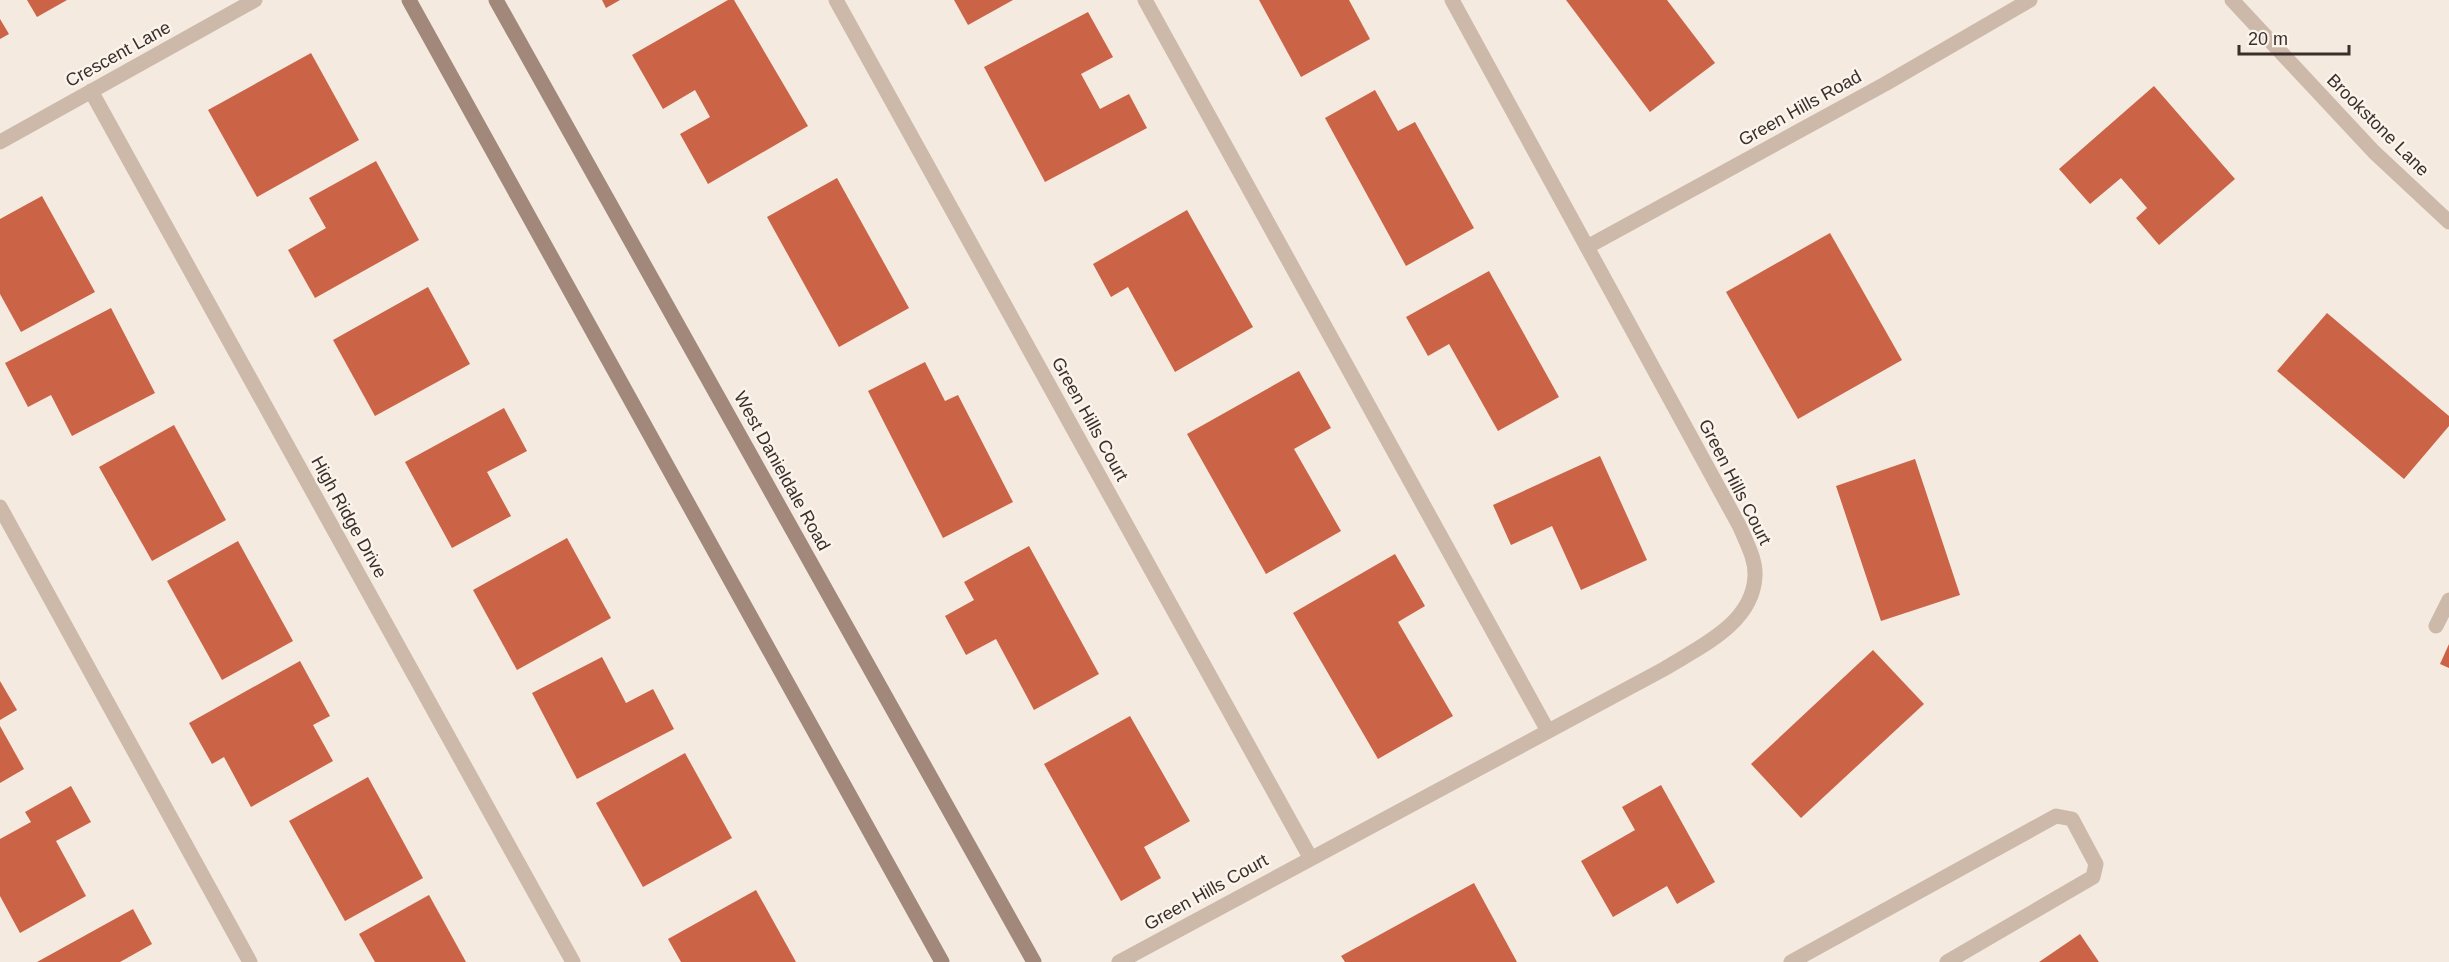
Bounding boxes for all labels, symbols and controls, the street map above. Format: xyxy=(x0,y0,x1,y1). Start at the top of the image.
street label: Crescent Lane xyxy=(62,17,174,91)
scale bar xyxy=(2239,18,2348,56)
text: 20 m xyxy=(2248,29,2288,49)
street label: Green Hills Road xyxy=(1735,66,1865,150)
street label: Brookstone Lane xyxy=(2323,70,2433,180)
street label: Green Hills Court xyxy=(1048,354,1132,484)
street label: West Danieldale Road xyxy=(730,388,834,554)
street label: Green Hills Court xyxy=(1695,416,1775,548)
street label: High Ridge Drive xyxy=(307,453,391,581)
street label: Green Hills Court xyxy=(1141,850,1271,934)

